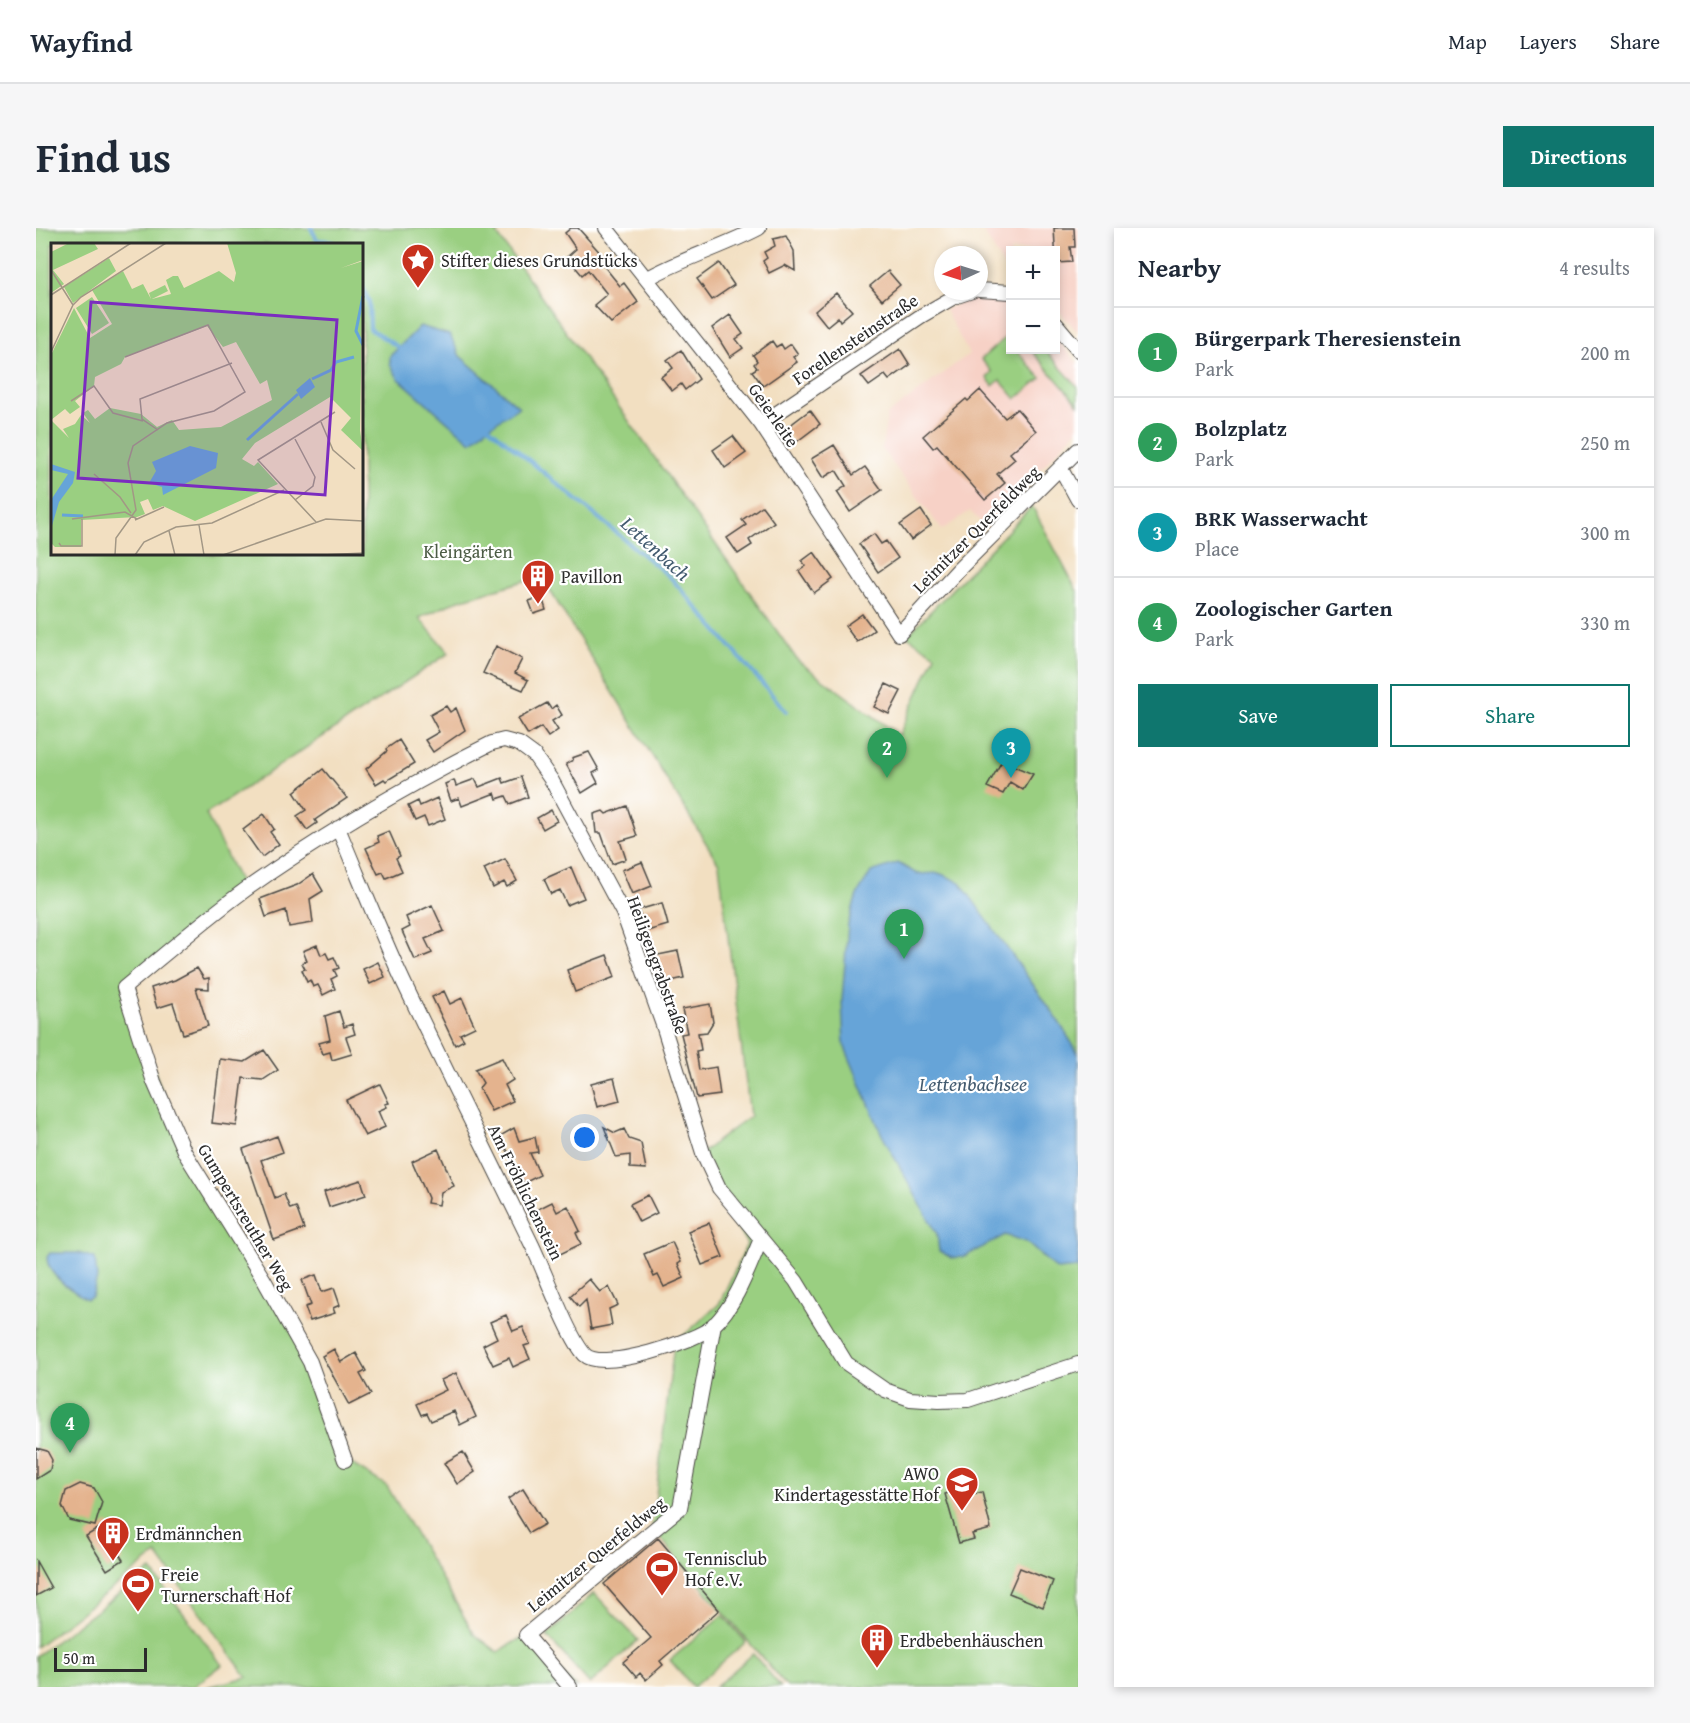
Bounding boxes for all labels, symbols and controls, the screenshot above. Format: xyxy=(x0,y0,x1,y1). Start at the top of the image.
text: Wayfind xyxy=(30,21,132,62)
text: Map xyxy=(1448,26,1487,57)
text: Layers xyxy=(1520,26,1577,57)
text: Share xyxy=(1610,26,1660,57)
text: Find us xyxy=(36,126,171,187)
button: Directions xyxy=(1503,126,1654,187)
place icon: Stifter dieses Grundstücks xyxy=(400,242,436,289)
inset map xyxy=(51,243,363,555)
north arrow xyxy=(934,246,988,300)
map controls xyxy=(1006,246,1060,354)
button: + xyxy=(1006,246,1060,300)
place label: Stifter dieses Grundstücks xyxy=(441,247,638,274)
text: Nearby xyxy=(1138,248,1221,287)
text: 4 results xyxy=(1559,253,1630,282)
street label: Forellensteinstraße xyxy=(787,287,923,391)
button: − xyxy=(1006,300,1060,354)
text: Bürgerpark Theresienstein xyxy=(1195,322,1461,354)
text: 1 xyxy=(1152,338,1163,367)
text: 200 m xyxy=(1580,338,1630,367)
text: Park xyxy=(1195,354,1234,383)
street label: Geierleite xyxy=(742,377,806,453)
text: Bolzplatz xyxy=(1195,412,1287,444)
text: 2 xyxy=(1152,428,1163,457)
text: 250 m xyxy=(1580,428,1630,457)
text: Park xyxy=(1195,444,1234,473)
street label: Leimitzer Querfeldweg xyxy=(906,459,1046,599)
text: BRK Wasserwacht xyxy=(1195,502,1368,534)
water label: Lettenbach xyxy=(614,508,697,587)
text: 3 xyxy=(1152,518,1163,547)
text: 300 m xyxy=(1580,518,1630,547)
text: Place xyxy=(1195,534,1239,563)
park label: Kleingärten xyxy=(423,538,513,565)
building icon: Pavillon xyxy=(520,558,556,605)
place label: Pavillon xyxy=(561,563,622,590)
text: Zoologischer Garten xyxy=(1195,592,1392,624)
text: 4 xyxy=(1152,608,1163,637)
text: 330 m xyxy=(1580,608,1630,637)
text: Park xyxy=(1195,624,1234,653)
button: Save xyxy=(1138,684,1378,747)
button: Share xyxy=(1390,684,1630,747)
pin: 2 xyxy=(868,728,906,778)
pin: 3 xyxy=(992,728,1030,778)
street label: Heiligengrabstraße xyxy=(620,892,696,1038)
pin: 1 xyxy=(884,910,924,959)
water label: Lettenbachsee xyxy=(918,1069,1027,1098)
street label: Am Fröhlichenstein xyxy=(481,1119,571,1265)
your location xyxy=(570,1123,599,1152)
street label: Gumpertsreuther Weg xyxy=(191,1138,301,1296)
pin: 4 xyxy=(51,1404,90,1453)
place label: AWO Kindertagesstätte Hof xyxy=(774,1460,941,1508)
school or university icon: AWO Kindertagesstätte Hof xyxy=(944,1465,980,1512)
street label: Leimitzer Querfeldweg xyxy=(521,1490,671,1618)
building icon: Erdmännchen xyxy=(95,1515,131,1562)
place label: Erdmännchen xyxy=(136,1520,242,1547)
place label: Tennisclub Hof e.V. xyxy=(685,1545,767,1593)
sports icon: Tennisclub Hof e.V. xyxy=(644,1550,680,1597)
place label: Freie Turnerschaft Hof xyxy=(161,1561,293,1609)
sports icon: Freie Turnerschaft Hof xyxy=(120,1566,156,1613)
building icon: Erdbebenhäuschen xyxy=(859,1622,895,1669)
place label: Erdbebenhäuschen xyxy=(900,1627,1043,1654)
scale bar xyxy=(54,1645,147,1672)
text: 50 m xyxy=(63,1646,95,1670)

